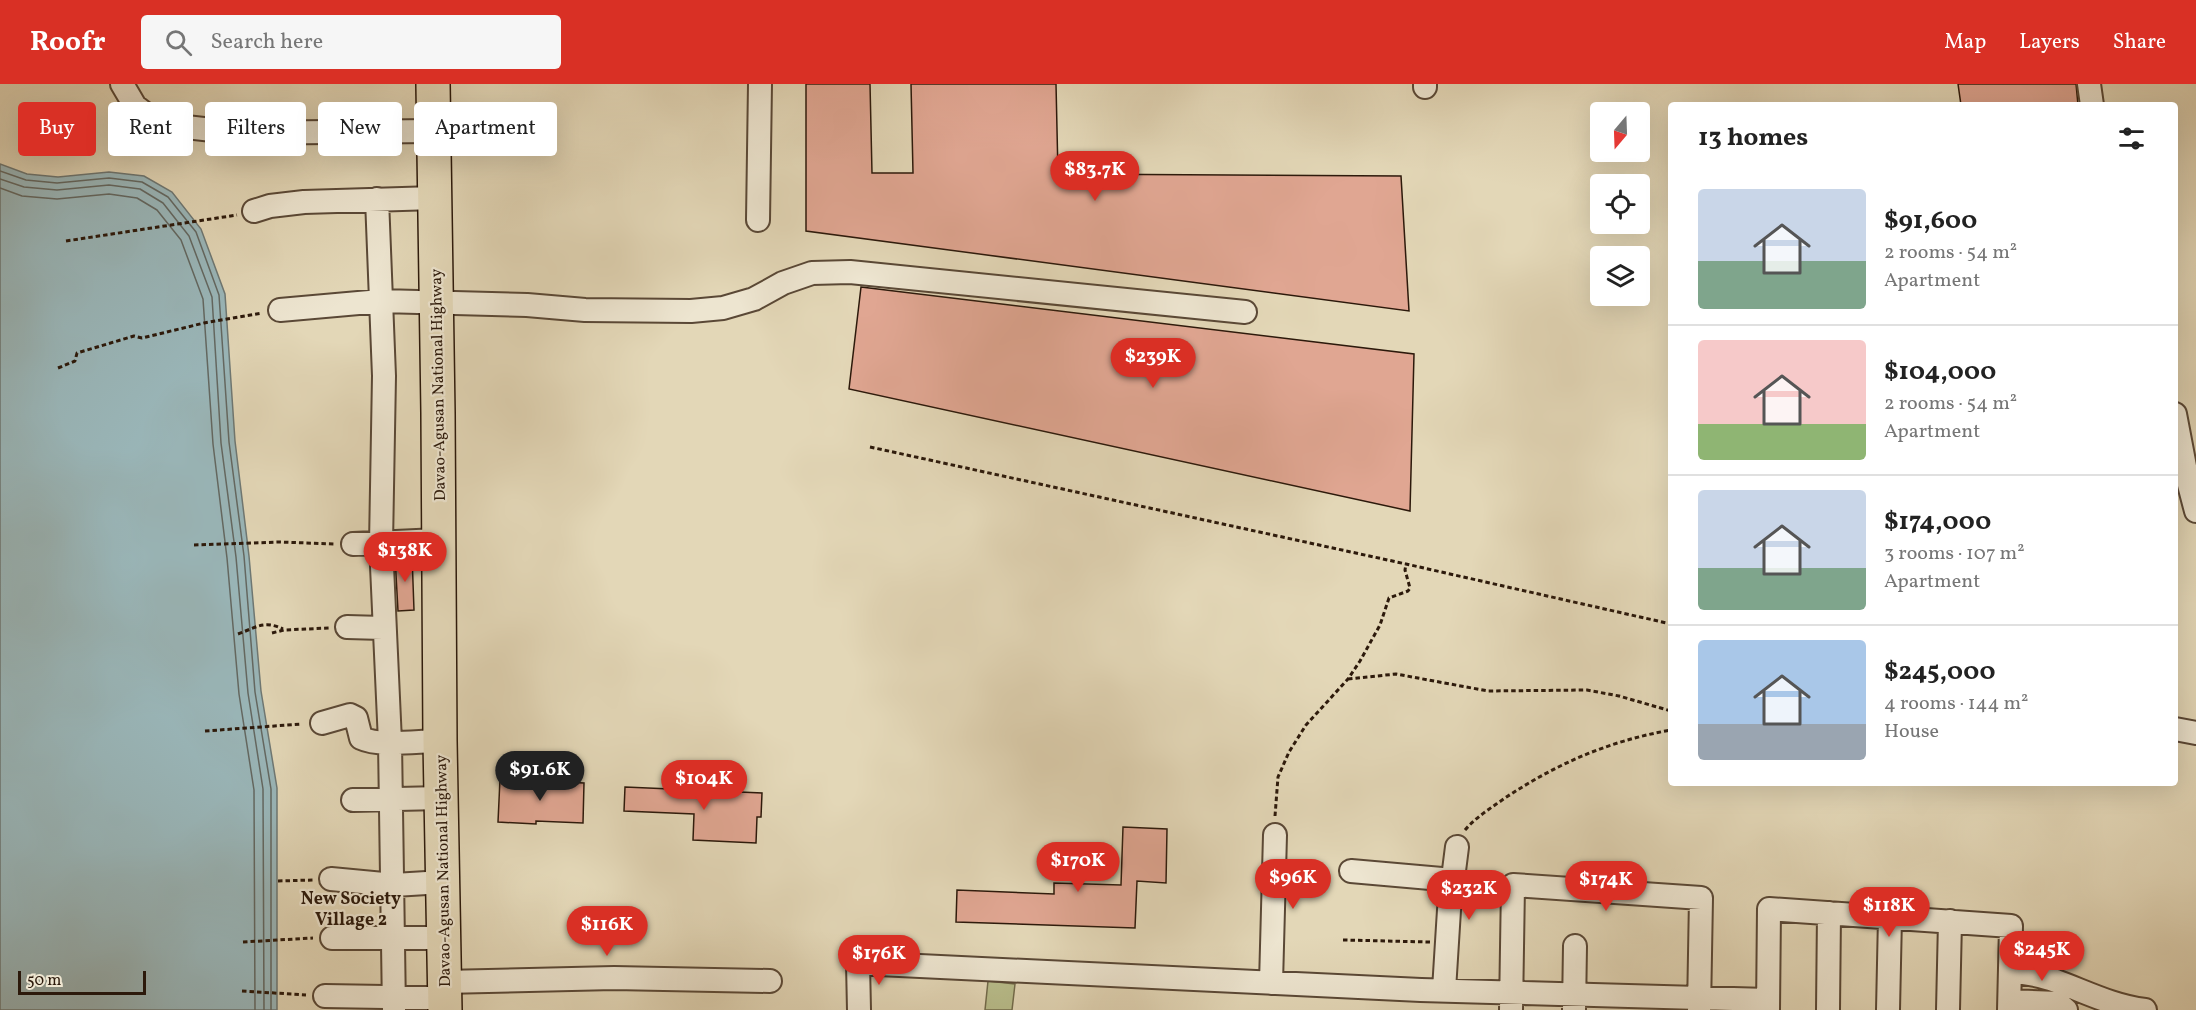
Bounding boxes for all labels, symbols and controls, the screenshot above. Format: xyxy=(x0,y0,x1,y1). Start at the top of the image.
search box xyxy=(141,15,561,69)
text: Roofr xyxy=(30,23,105,62)
icon: search xyxy=(162,26,195,59)
text: Search here xyxy=(210,27,323,58)
text: Map xyxy=(1944,28,1986,57)
text: Layers xyxy=(2019,28,2080,57)
text: Share xyxy=(2113,28,2166,57)
chip: Buy xyxy=(18,102,96,156)
chip: Rent xyxy=(108,102,193,156)
chip: Filters xyxy=(205,102,306,156)
chip: New xyxy=(318,102,402,156)
chip: Apartment xyxy=(414,102,557,156)
north arrow xyxy=(1590,102,1650,162)
map controls xyxy=(1590,102,1650,306)
text: 13 homes xyxy=(1698,120,1808,156)
icon: filters xyxy=(2115,122,2148,155)
pin: $83.7K xyxy=(1046,151,1144,202)
text: $83.7K xyxy=(1064,156,1126,184)
button: locate xyxy=(1590,174,1650,234)
text: $91,600 xyxy=(1884,203,1977,239)
icon: home xyxy=(1746,213,1818,285)
text: 2 rooms · 54 m² xyxy=(1884,239,2017,267)
button: layers xyxy=(1590,246,1650,306)
text: Apartment xyxy=(1884,267,1980,295)
street label: Davao-Agusan National Highway xyxy=(426,268,452,501)
pin: $239K xyxy=(1111,338,1195,389)
text: $239K xyxy=(1125,343,1181,371)
text: $104,000 xyxy=(1884,354,1996,390)
icon: home xyxy=(1746,364,1818,436)
text: 2 rooms · 54 m² xyxy=(1884,390,2017,418)
text: Apartment xyxy=(1884,418,1980,446)
text: $174,000 xyxy=(1884,504,1991,540)
icon: home xyxy=(1746,514,1818,586)
pin: $138K xyxy=(363,532,447,583)
text: $138K xyxy=(378,537,432,565)
text: 3 rooms · 107 m² xyxy=(1884,540,2025,568)
text: Apartment xyxy=(1884,568,1980,596)
text: $245,000 xyxy=(1884,654,1996,690)
icon: home xyxy=(1746,664,1818,736)
text: 4 rooms · 144 m² xyxy=(1884,690,2029,718)
text: House xyxy=(1884,718,1939,746)
pin: $91.6K xyxy=(491,751,589,802)
street label: Davao-Agusan National Highway xyxy=(431,754,457,987)
text: $91.6K xyxy=(509,756,571,784)
pin: $104K xyxy=(662,760,746,811)
text: $104K xyxy=(675,765,733,793)
pin: $170K xyxy=(1036,842,1120,893)
text: $170K xyxy=(1051,847,1105,875)
pin: $96K xyxy=(1257,859,1329,910)
pin: $174K xyxy=(1564,861,1648,912)
text: $96K xyxy=(1269,864,1317,892)
text: $174K xyxy=(1579,866,1633,894)
pin: $232K xyxy=(1427,870,1511,921)
text: $232K xyxy=(1441,875,1497,903)
district label: New Society Village 2 xyxy=(301,887,401,933)
pin: $118K xyxy=(1847,887,1931,938)
text: $118K xyxy=(1863,892,1915,920)
pin: $116K xyxy=(565,906,649,957)
text: $116K xyxy=(581,911,633,939)
pin: $245K xyxy=(2000,931,2084,982)
pin: $176K xyxy=(837,935,921,986)
text: $245K xyxy=(2013,936,2071,964)
text: $176K xyxy=(852,940,906,968)
scale bar xyxy=(18,968,146,996)
text: 50 m xyxy=(27,970,61,992)

